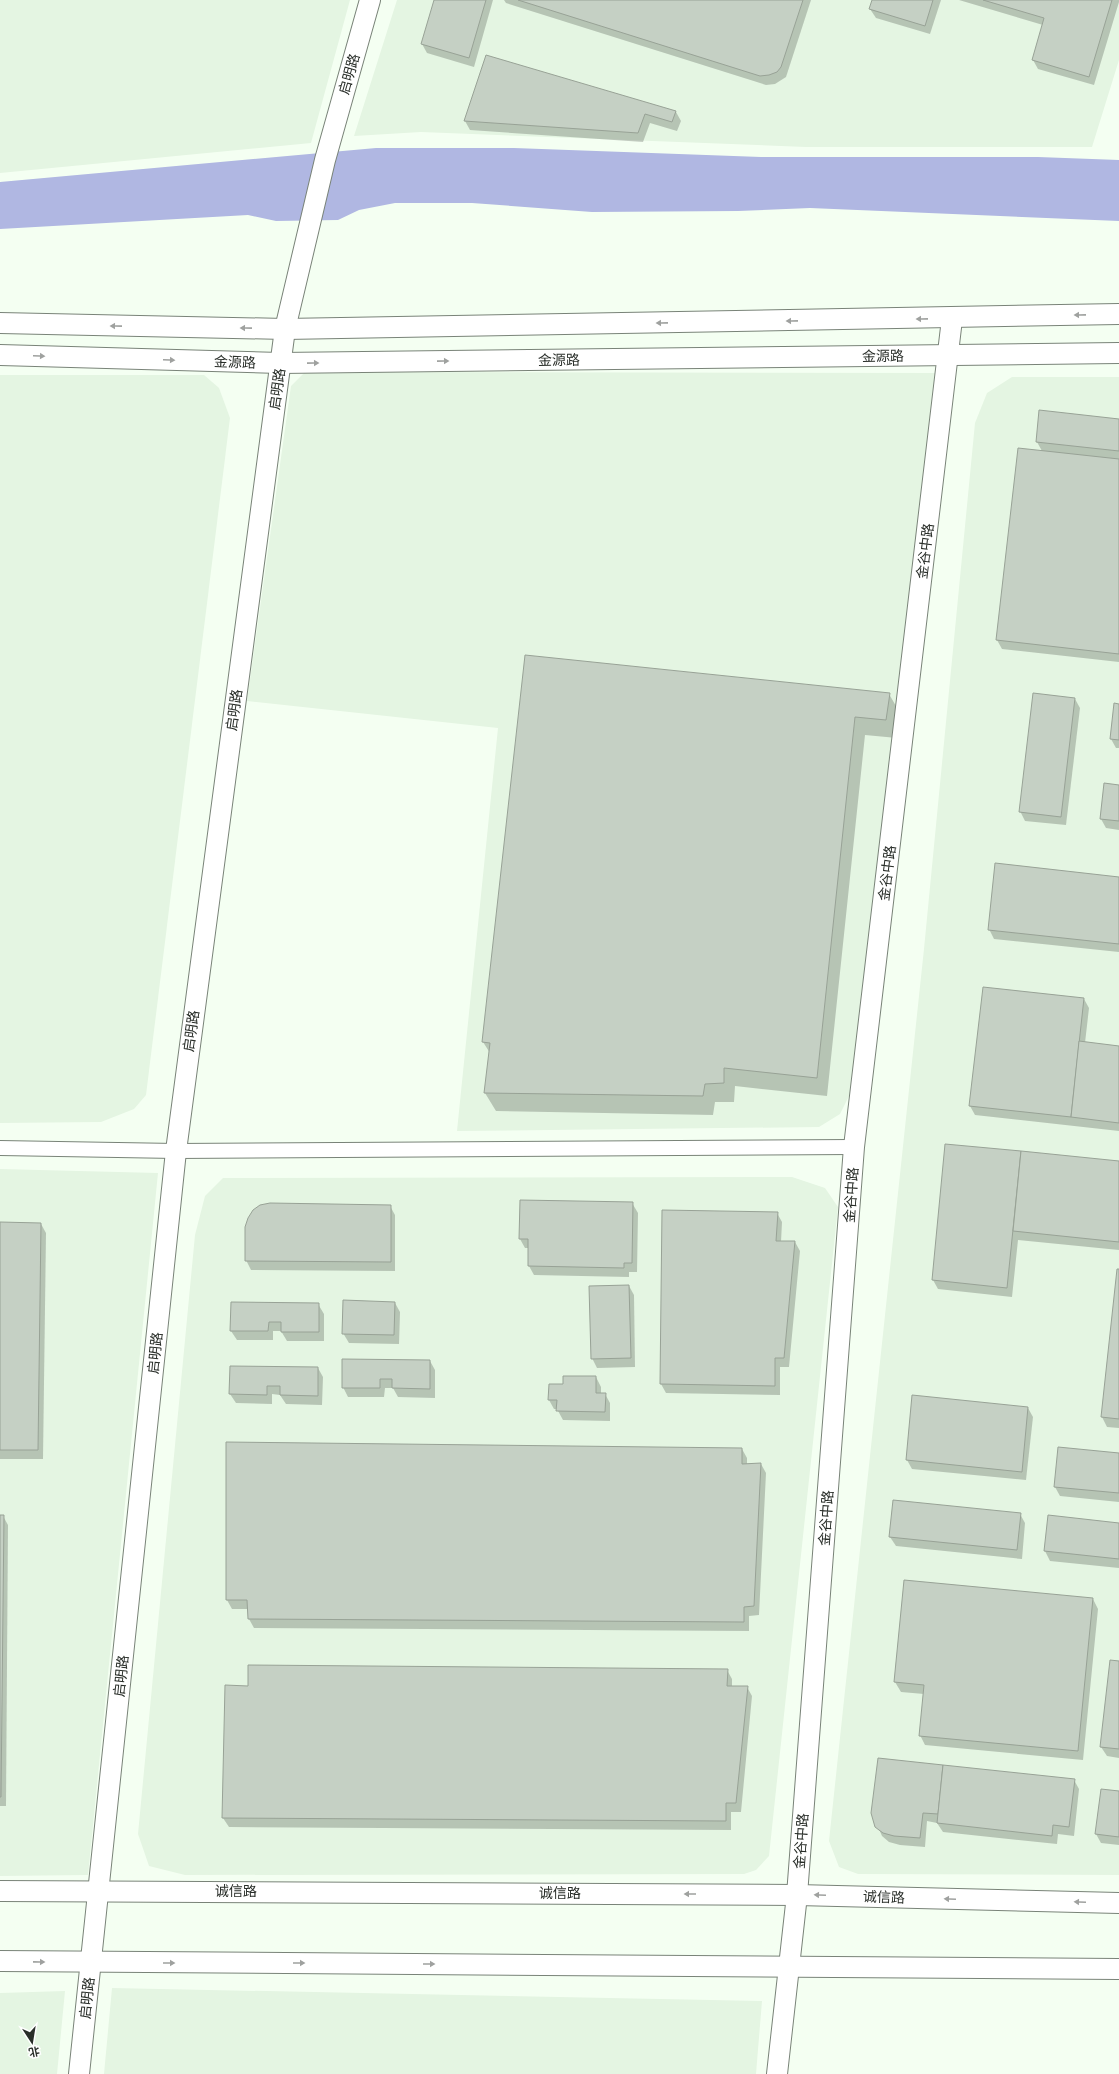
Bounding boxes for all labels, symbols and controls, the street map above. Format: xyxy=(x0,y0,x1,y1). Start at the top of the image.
street label: 启明路 xyxy=(336,52,362,96)
one-way arrow xyxy=(1074,312,1086,319)
one-way arrow xyxy=(915,316,928,322)
one-way arrow xyxy=(785,318,798,324)
one-way arrow xyxy=(655,320,668,326)
one-way arrow xyxy=(109,323,122,329)
one-way arrow xyxy=(239,325,252,331)
street label: 金源路 xyxy=(862,348,904,364)
street label: 金源路 xyxy=(538,352,580,368)
one-way arrow xyxy=(33,353,46,359)
street label: 金源路 xyxy=(214,353,256,371)
one-way arrow xyxy=(163,357,176,363)
one-way arrow xyxy=(437,358,450,364)
one-way arrow xyxy=(307,360,320,366)
street label: 启明路 xyxy=(266,367,288,411)
street label: 金谷中路 xyxy=(914,522,936,580)
street label: 启明路 xyxy=(223,688,245,732)
street label: 金谷中路 xyxy=(876,844,898,902)
street label: 启明路 xyxy=(180,1009,202,1053)
street label: 金谷中路 xyxy=(841,1167,861,1223)
street label: 启明路 xyxy=(145,1331,165,1375)
street label: 金谷中路 xyxy=(816,1490,836,1546)
street label: 启明路 xyxy=(111,1654,131,1698)
street label: 金谷中路 xyxy=(791,1813,811,1869)
street label: 诚信路 xyxy=(215,1883,257,1899)
street label: 诚信路 xyxy=(539,1885,581,1901)
street label: 诚信路 xyxy=(863,1888,905,1906)
one-way arrow xyxy=(683,1891,696,1897)
one-way arrow xyxy=(813,1892,826,1898)
one-way arrow xyxy=(943,1896,956,1902)
one-way arrow xyxy=(1074,1899,1086,1906)
one-way arrow xyxy=(33,1959,46,1965)
one-way arrow xyxy=(163,1960,176,1966)
one-way arrow xyxy=(293,1960,305,1967)
one-way arrow xyxy=(423,1961,436,1967)
street label: 启明路 xyxy=(77,1976,97,2020)
north arrow xyxy=(12,2022,52,2062)
text: 北 xyxy=(27,2045,41,2059)

